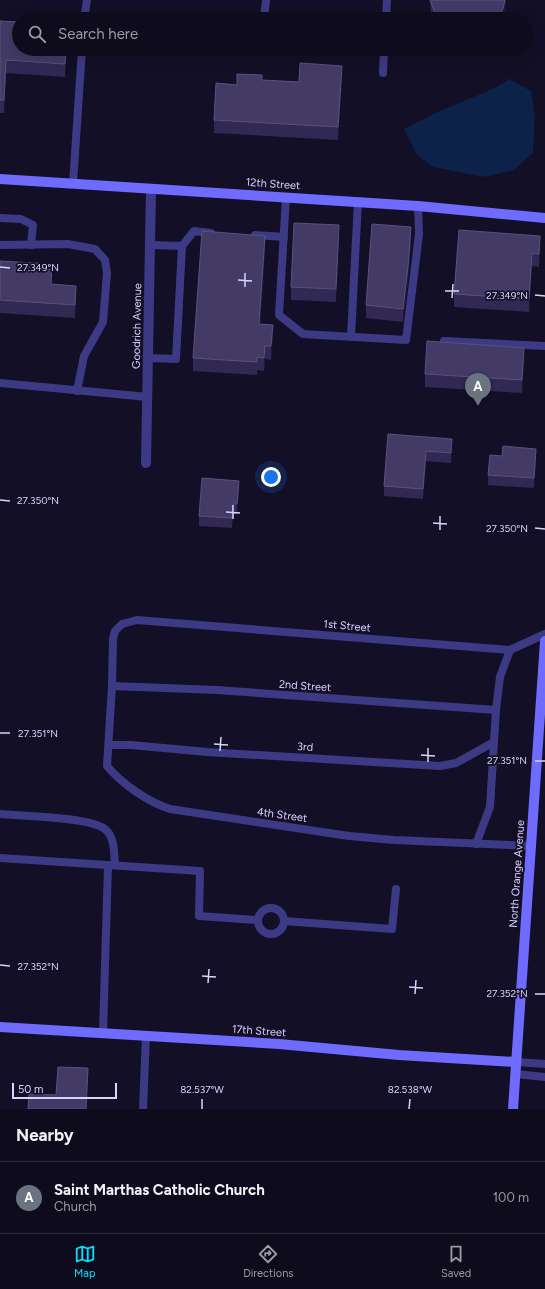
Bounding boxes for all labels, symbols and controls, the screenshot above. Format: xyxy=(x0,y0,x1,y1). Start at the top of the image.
search box xyxy=(12,12,533,56)
icon: search xyxy=(26,23,48,45)
text: Search here xyxy=(58,25,138,43)
street label: 12th Street xyxy=(245,176,301,192)
text: 27.349°N xyxy=(17,261,59,274)
street label: Goodrich Avenue xyxy=(130,283,144,369)
text: 27.349°N xyxy=(486,289,528,302)
pin: A xyxy=(465,373,491,406)
your location xyxy=(261,467,281,487)
text: 27.350°N xyxy=(17,494,59,507)
text: 27.350°N xyxy=(486,522,528,535)
street label: 1st Street xyxy=(323,617,371,635)
street label: 2nd Street xyxy=(278,678,332,694)
text: 27.351°N xyxy=(18,727,58,740)
street label: 3rd xyxy=(296,740,314,754)
text: 27.351°N xyxy=(487,754,527,767)
street label: 4th Street xyxy=(256,805,308,825)
street label: North Orange Avenue xyxy=(507,820,527,928)
text: 27.352°N xyxy=(17,960,59,973)
text: 27.352°N xyxy=(486,987,528,1000)
street label: 17th Street xyxy=(231,1023,287,1039)
scale bar xyxy=(12,1081,117,1100)
text: 50 m xyxy=(18,1083,43,1096)
text: 82.537°W xyxy=(180,1083,224,1096)
text: 82.538°W xyxy=(388,1083,433,1096)
text: Nearby xyxy=(16,1125,74,1145)
text: Saint Marthas Catholic Church xyxy=(54,1181,265,1199)
text: A xyxy=(24,1190,34,1205)
text: 100 m xyxy=(493,1190,529,1205)
text: Church xyxy=(54,1199,97,1214)
tab: Map xyxy=(74,1243,96,1280)
tab: Directions xyxy=(243,1243,293,1280)
tab: Saved xyxy=(441,1243,471,1280)

